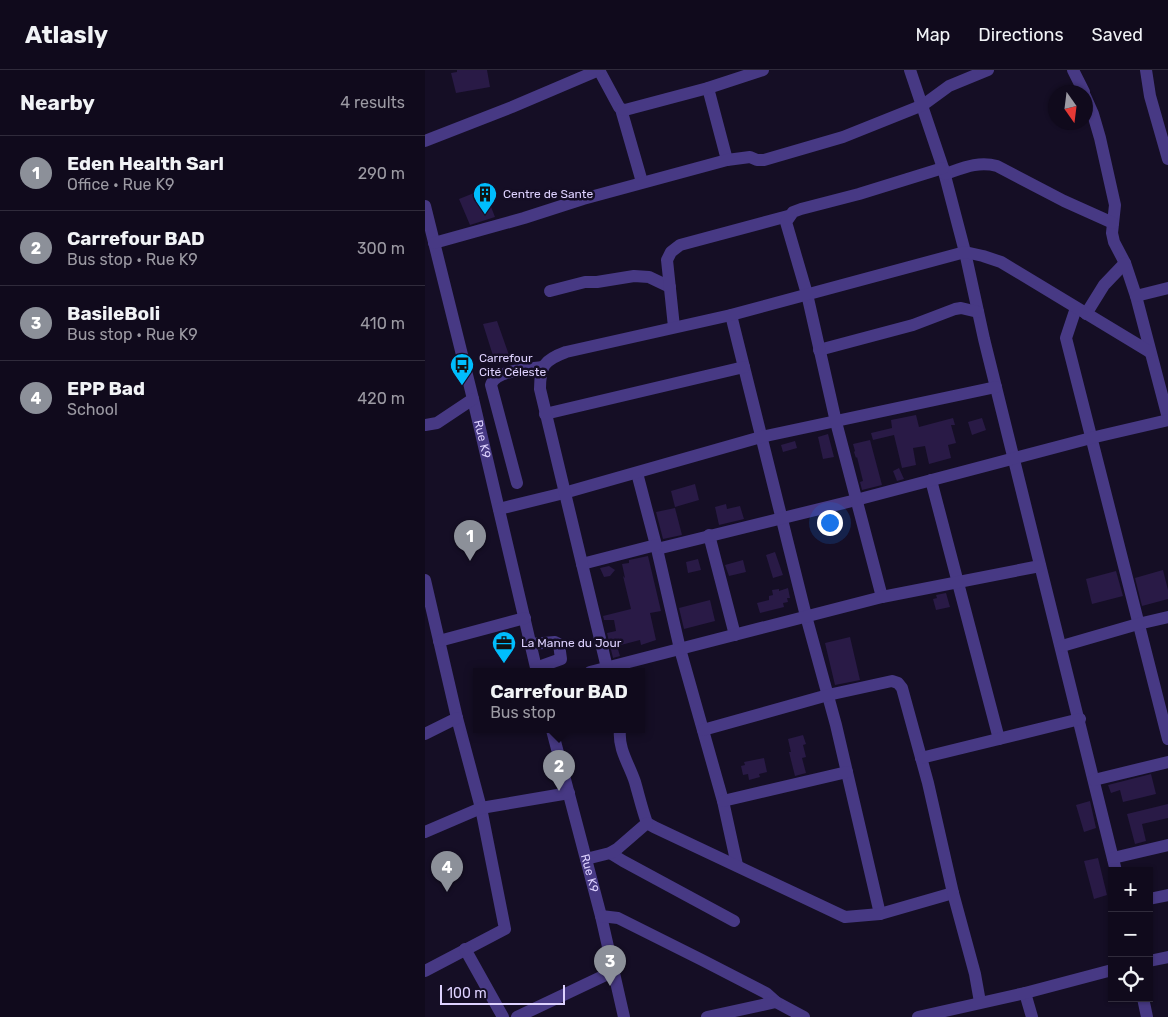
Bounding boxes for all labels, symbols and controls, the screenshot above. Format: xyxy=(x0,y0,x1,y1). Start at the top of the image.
text: Atlasly xyxy=(25,21,108,49)
text: Map xyxy=(915,24,950,46)
text: Directions xyxy=(978,24,1064,46)
text: Saved xyxy=(1092,24,1143,46)
north arrow xyxy=(1048,85,1093,130)
text: Nearby xyxy=(20,90,95,115)
text: 4 results xyxy=(340,93,405,112)
text: Eden Health Sarl xyxy=(67,152,224,175)
text: 1 xyxy=(32,164,40,183)
text: 290 m xyxy=(358,164,405,183)
text: Office · Rue K9 xyxy=(67,175,175,194)
building icon: Centre de Sante xyxy=(472,181,498,215)
place label: Centre de Sante xyxy=(503,187,593,201)
text: Carrefour BAD xyxy=(67,227,205,250)
text: 2 xyxy=(31,239,41,258)
text: 300 m xyxy=(357,239,405,258)
text: Bus stop · Rue K9 xyxy=(67,250,198,269)
text: BasileBoli xyxy=(67,302,160,325)
text: 3 xyxy=(31,314,41,333)
text: 410 m xyxy=(360,314,405,333)
text: Bus stop · Rue K9 xyxy=(67,325,198,344)
place label: Carrefour Cité Céleste xyxy=(479,351,546,379)
bus stop icon: Carrefour Cité Céleste xyxy=(449,352,475,386)
text: EPP Bad xyxy=(67,377,145,400)
text: 4 xyxy=(31,389,41,408)
text: 420 m xyxy=(357,389,405,408)
text: School xyxy=(67,400,118,419)
street label: Rue K9 xyxy=(471,418,494,460)
your location xyxy=(817,510,843,536)
pin: 1 xyxy=(454,520,486,561)
office icon: La Manne du Jour xyxy=(491,630,517,664)
place label: La Manne du Jour xyxy=(521,636,622,650)
popup xyxy=(473,668,645,733)
text: Carrefour BAD xyxy=(490,680,628,703)
text: Bus stop xyxy=(490,703,556,722)
pin: 2 xyxy=(543,750,575,791)
pin: 4 xyxy=(431,851,463,892)
street label: Rue K9 xyxy=(578,852,601,894)
map controls xyxy=(1108,867,1153,1002)
button: + xyxy=(1108,867,1153,912)
button: − xyxy=(1108,912,1153,957)
pin: 3 xyxy=(594,945,626,986)
button: locate xyxy=(1108,957,1153,1002)
scale bar xyxy=(440,982,565,1005)
text: 100 m xyxy=(447,985,487,1002)

